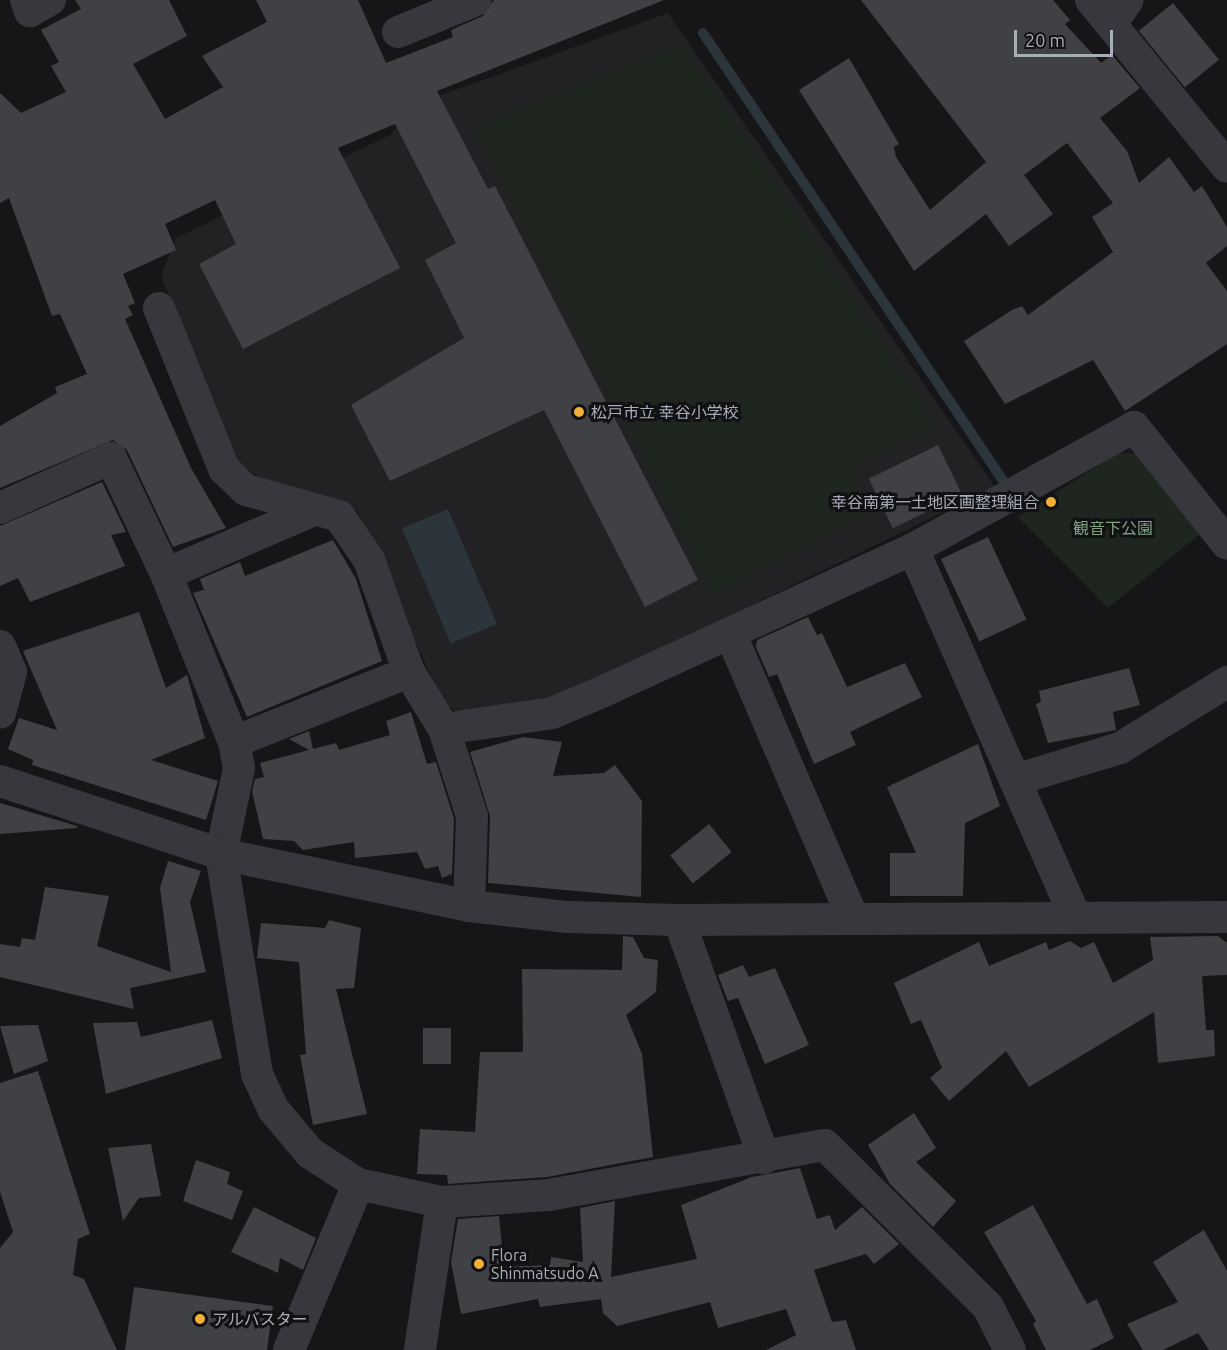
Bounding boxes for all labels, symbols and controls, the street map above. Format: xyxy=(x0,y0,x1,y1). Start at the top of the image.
scale bar xyxy=(1017,18,1116,56)
text: 20 m xyxy=(1025,30,1065,50)
place label: 松戸市立 幸谷小学校 xyxy=(591,402,739,422)
marker: 松戸市立 幸谷小学校 xyxy=(572,405,586,419)
place label: 幸谷南第一土地区画整理組合 xyxy=(831,492,1039,512)
marker: 幸谷南第一土地区画整理組合 xyxy=(1044,495,1058,509)
park label: 観音下公園 xyxy=(1073,518,1153,538)
place label: Flora Shinmatsudo A xyxy=(491,1245,599,1283)
marker: Flora Shinmatsudo A xyxy=(472,1257,486,1271)
place label: アルバスター xyxy=(212,1309,308,1329)
marker: アルバスター xyxy=(193,1312,207,1326)

